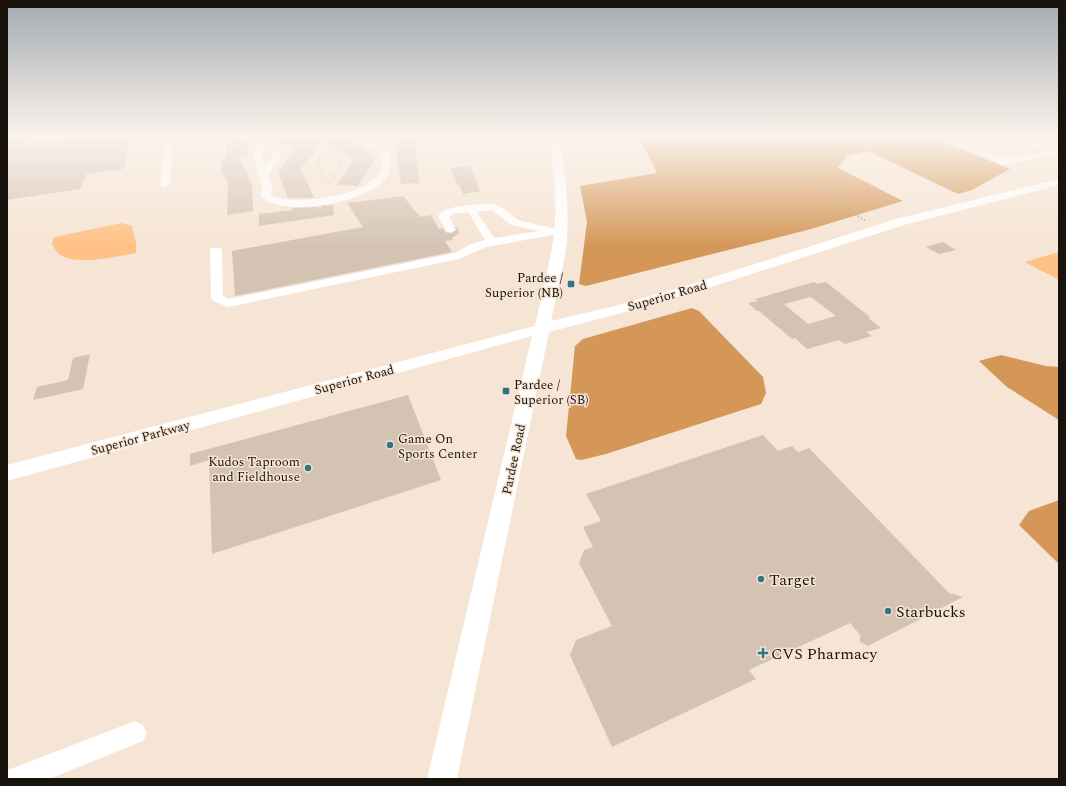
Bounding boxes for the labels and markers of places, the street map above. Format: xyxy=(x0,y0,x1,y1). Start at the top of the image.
place label: Pardee / Superior (NB) xyxy=(485,268,564,303)
marker: Pardee / Superior (NB) xyxy=(566,279,576,289)
place label: Pardee / Superior (SB) xyxy=(514,375,589,410)
marker: Pardee / Superior (SB) xyxy=(501,386,511,396)
place label: Game On Sports Center xyxy=(398,429,477,464)
marker: Game On Sports Center xyxy=(385,440,395,450)
place label: Kudos Taproom and Fieldhouse xyxy=(208,452,300,487)
marker: Kudos Taproom and Fieldhouse xyxy=(303,463,313,473)
place label: Target xyxy=(769,568,816,592)
marker: Target xyxy=(756,574,766,584)
place label: Starbucks xyxy=(896,600,966,624)
marker: Starbucks xyxy=(883,606,893,616)
place label: CVS Pharmacy xyxy=(771,642,878,666)
marker: CVS Pharmacy xyxy=(758,648,768,658)

